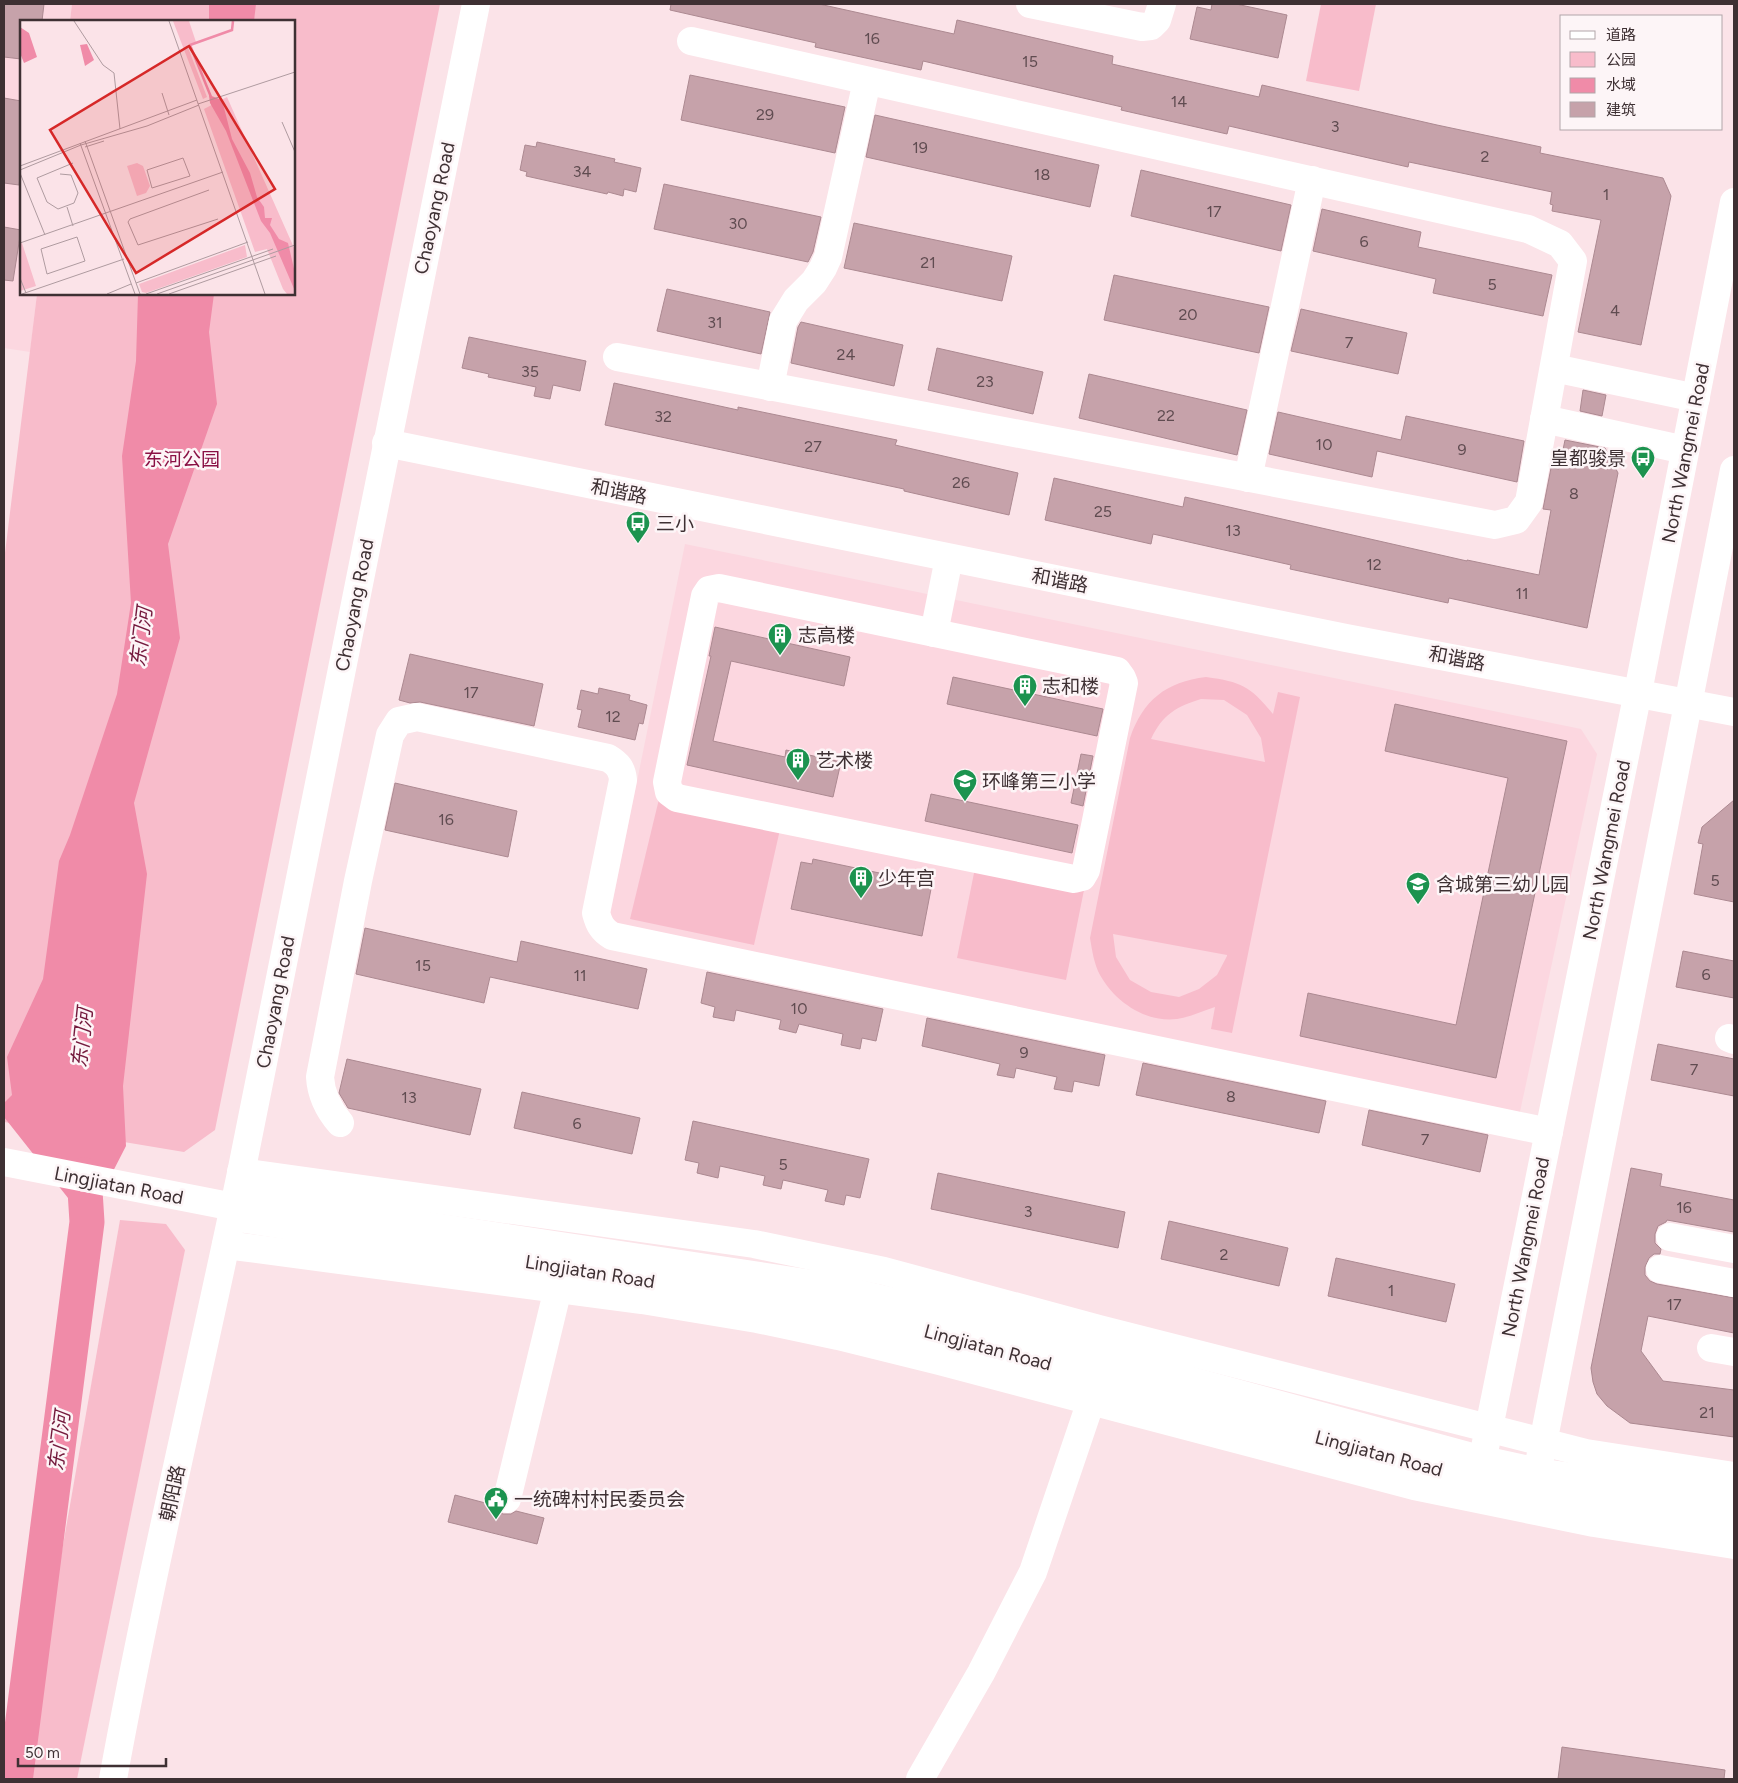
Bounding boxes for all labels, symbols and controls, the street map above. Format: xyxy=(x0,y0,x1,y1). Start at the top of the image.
legend xyxy=(1560,15,1723,130)
inset map xyxy=(20,20,295,295)
text: 道路 xyxy=(1606,26,1636,44)
house number: 16 xyxy=(864,29,880,48)
text: 公园 xyxy=(1606,51,1636,69)
house number: 15 xyxy=(1022,52,1038,71)
text: 水域 xyxy=(1606,76,1636,94)
house number: 14 xyxy=(1171,92,1187,111)
text: 建筑 xyxy=(1606,101,1636,119)
house number: 29 xyxy=(756,105,774,124)
house number: 3 xyxy=(1331,117,1339,136)
house number: 19 xyxy=(912,138,928,157)
street label: Chaoyang Road xyxy=(409,140,460,276)
house number: 2 xyxy=(1481,147,1489,166)
house number: 34 xyxy=(573,162,591,181)
house number: 18 xyxy=(1034,165,1050,184)
house number: 1 xyxy=(1603,185,1609,204)
house number: 17 xyxy=(1206,202,1222,221)
house number: 30 xyxy=(729,214,747,233)
house number: 6 xyxy=(1359,232,1369,251)
house number: 21 xyxy=(920,253,936,272)
house number: 5 xyxy=(1487,275,1497,294)
house number: 4 xyxy=(1610,301,1620,320)
house number: 20 xyxy=(1178,305,1198,324)
house number: 31 xyxy=(707,313,723,332)
house number: 7 xyxy=(1345,333,1354,352)
house number: 24 xyxy=(837,345,855,364)
street label: North Wangmei Road xyxy=(1657,361,1714,545)
house number: 35 xyxy=(521,362,539,381)
house number: 23 xyxy=(976,372,994,391)
house number: 22 xyxy=(1157,406,1175,425)
house number: 32 xyxy=(654,407,672,426)
house number: 10 xyxy=(1316,435,1332,454)
house number: 27 xyxy=(804,437,822,456)
house number: 9 xyxy=(1457,440,1467,459)
bus stop icon: 皇都骏景 xyxy=(1630,445,1656,479)
place label: 皇都骏景 xyxy=(1550,447,1626,470)
park label: 东河公园 xyxy=(144,448,220,471)
house number: 26 xyxy=(952,473,970,492)
street label: 和谐路 xyxy=(589,474,649,509)
house number: 8 xyxy=(1569,484,1579,503)
house number: 25 xyxy=(1094,502,1112,521)
bus stop icon: 三小 xyxy=(625,510,651,544)
place label: 三小 xyxy=(656,512,694,535)
house number: 13 xyxy=(1225,521,1241,540)
street label: Chaoyang Road xyxy=(330,537,379,673)
house number: 12 xyxy=(1366,555,1382,574)
street label: 和谐路 xyxy=(1030,564,1090,597)
house number: 11 xyxy=(1515,584,1529,603)
water label: 东门河 xyxy=(125,602,157,668)
building icon: 志高楼 xyxy=(767,622,793,656)
place label: 志高楼 xyxy=(798,624,855,647)
street label: 和谐路 xyxy=(1427,642,1487,675)
building icon: 志和楼 xyxy=(1012,673,1038,707)
place label: 志和楼 xyxy=(1042,675,1099,698)
house number: 17 xyxy=(463,683,479,702)
house number: 12 xyxy=(605,707,621,726)
building icon: 艺术楼 xyxy=(785,747,811,781)
place label: 艺术楼 xyxy=(816,749,873,772)
street label: North Wangmei Road xyxy=(1578,758,1635,942)
school or university icon: 环峰第三小学 xyxy=(952,768,978,802)
place label: 环峰第三小学 xyxy=(982,770,1096,793)
house number: 16 xyxy=(438,810,454,829)
building icon: 少年宫 xyxy=(848,865,874,899)
place label: 少年宫 xyxy=(878,867,935,890)
school or university icon: 含城第三幼儿园 xyxy=(1405,871,1431,905)
house number: 5 xyxy=(1710,871,1720,890)
place label: 含城第三幼儿园 xyxy=(1436,873,1569,896)
street label: Chaoyang Road xyxy=(251,934,300,1070)
house number: 15 xyxy=(415,956,431,975)
house number: 6 xyxy=(1701,965,1711,984)
house number: 11 xyxy=(573,966,587,985)
house number: 10 xyxy=(791,999,807,1018)
water label: 东门河 xyxy=(67,1003,97,1069)
house number: 9 xyxy=(1019,1043,1029,1062)
house number: 7 xyxy=(1690,1060,1699,1079)
house number: 8 xyxy=(1226,1087,1236,1106)
house number: 13 xyxy=(401,1088,417,1107)
house number: 6 xyxy=(572,1114,582,1133)
house number: 7 xyxy=(1421,1130,1430,1149)
house number: 5 xyxy=(778,1155,788,1174)
street label: North Wangmei Road xyxy=(1497,1155,1554,1339)
street label: Lingjiatan Road xyxy=(52,1162,185,1209)
house number: 16 xyxy=(1676,1198,1692,1217)
house number: 3 xyxy=(1024,1202,1032,1221)
house number: 2 xyxy=(1220,1245,1228,1264)
street label: Lingjiatan Road xyxy=(523,1250,656,1293)
house number: 1 xyxy=(1388,1281,1394,1300)
house number: 17 xyxy=(1666,1295,1682,1314)
street label: Lingjiatan Road xyxy=(922,1319,1054,1376)
house number: 21 xyxy=(1699,1403,1715,1422)
water label: 东门河 xyxy=(43,1406,75,1472)
street label: Lingjiatan Road xyxy=(1313,1425,1445,1482)
street label: 朝阳路 xyxy=(155,1463,190,1523)
public building icon: 一统碑村村民委员会 xyxy=(483,1486,509,1520)
place label: 一统碑村村民委员会 xyxy=(514,1488,685,1511)
scale bar xyxy=(18,1736,165,1768)
text: 50 m xyxy=(25,1744,60,1762)

